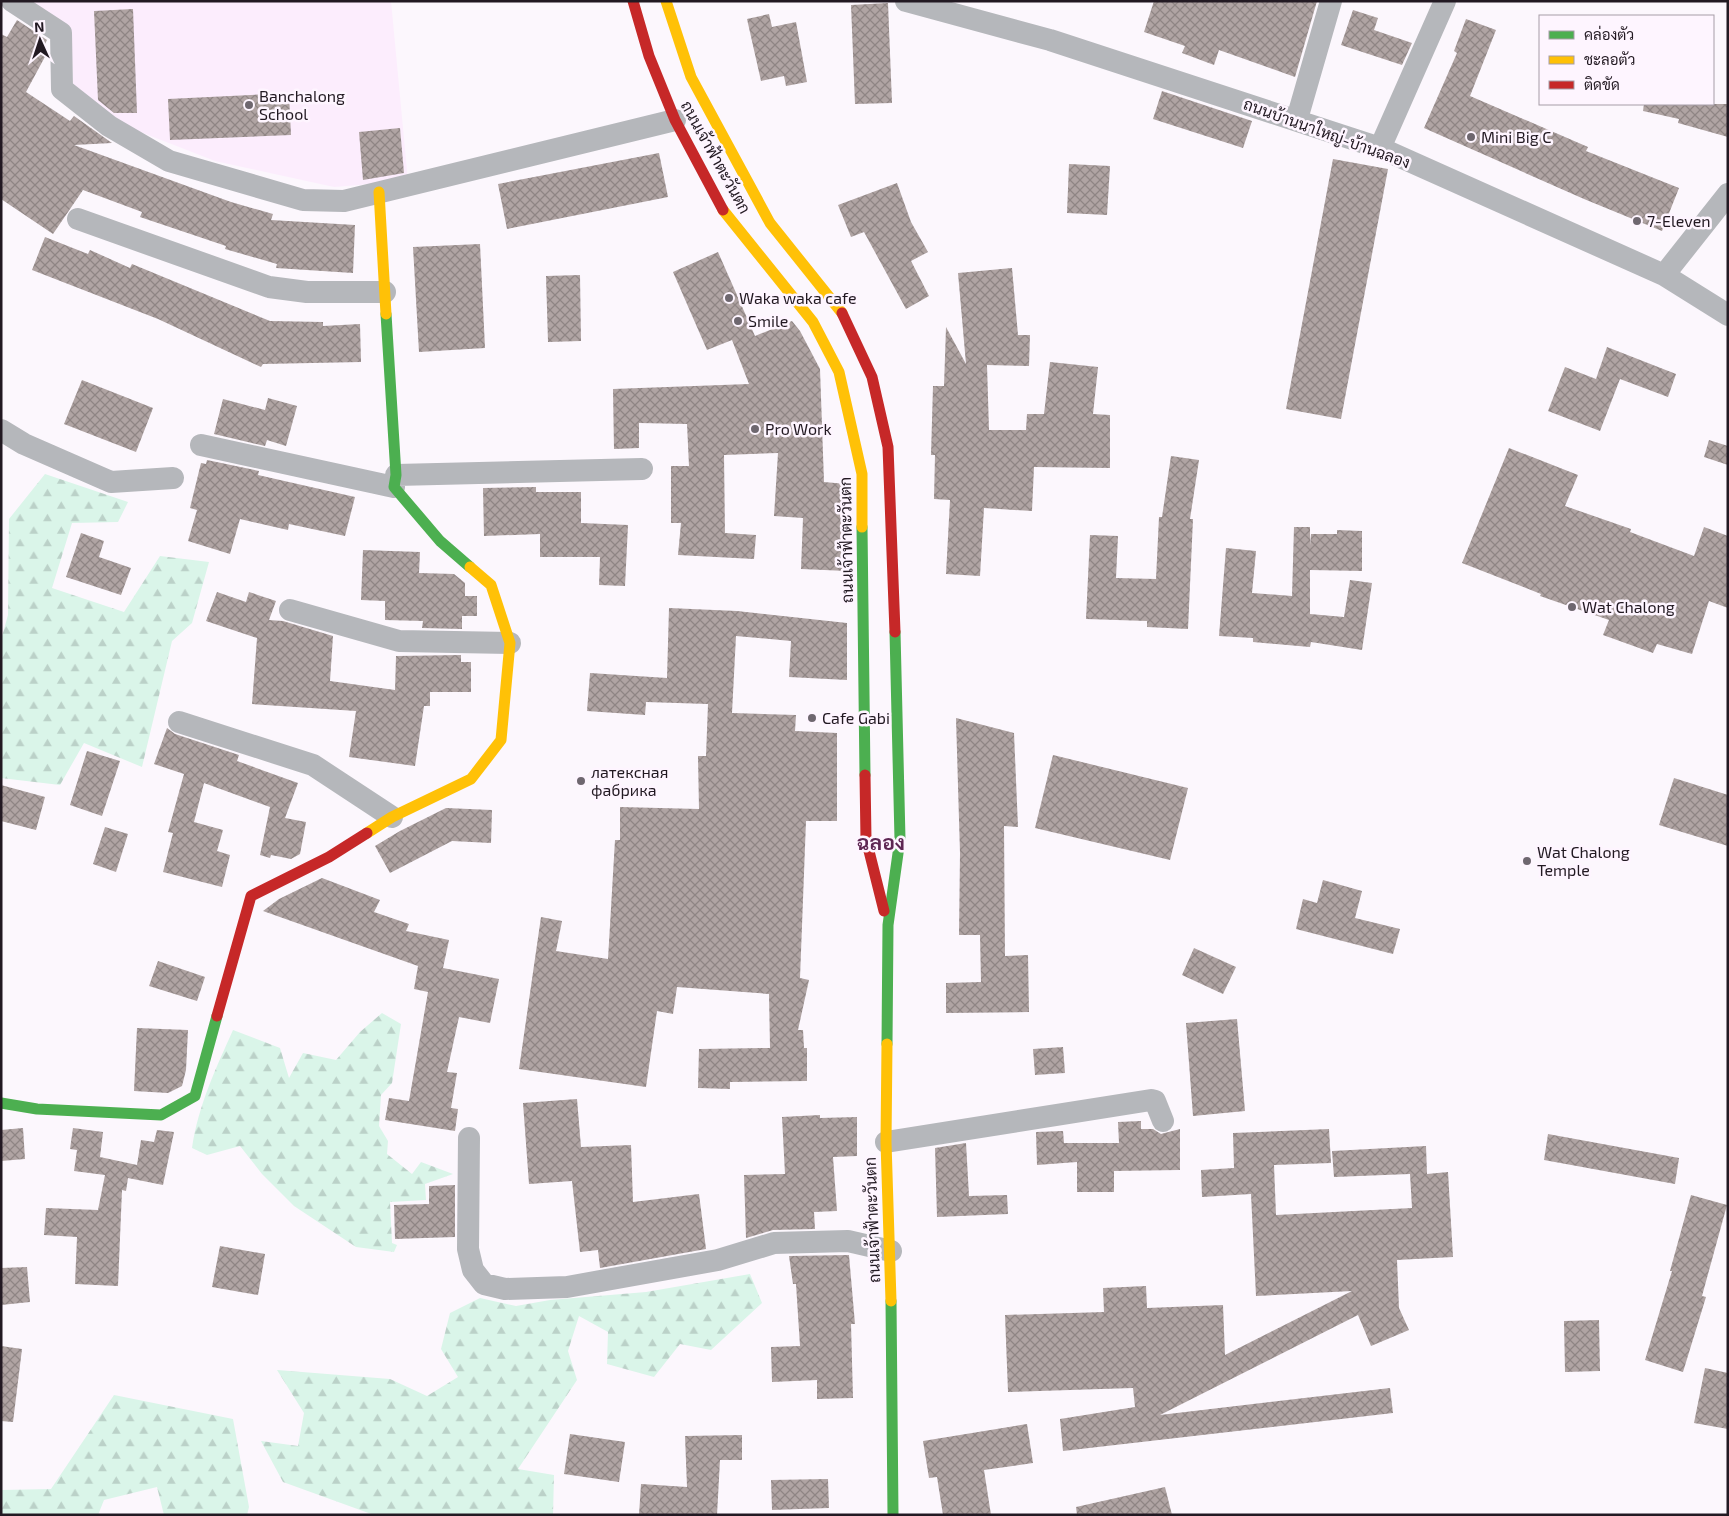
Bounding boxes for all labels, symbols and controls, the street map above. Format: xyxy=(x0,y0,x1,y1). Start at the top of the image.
north arrow xyxy=(15,15,65,65)
legend xyxy=(1539,15,1714,105)
text: N xyxy=(34,18,45,35)
text: คล่องตัว xyxy=(1584,25,1634,43)
text: ชะลอตัว xyxy=(1584,50,1635,68)
text: ติดขัด xyxy=(1584,75,1620,93)
place label: Banchalong School xyxy=(259,86,345,123)
street label: ถนนบ้านนาใหญ่-บ้านฉลอง xyxy=(1241,93,1413,172)
street label: ถนนเจ้าฟ้าตะวันตก xyxy=(678,97,755,217)
marker: Banchalong School xyxy=(243,99,255,111)
place label: Mini Big C xyxy=(1481,127,1551,146)
marker: Mini Big C xyxy=(1465,131,1477,143)
place label: 7-Eleven xyxy=(1647,211,1711,230)
marker: 7-Eleven xyxy=(1631,215,1643,227)
place label: Waka waka cafe xyxy=(739,288,857,307)
marker: Waka waka cafe xyxy=(723,292,735,304)
place label: Smile xyxy=(748,311,788,330)
marker: Smile xyxy=(732,315,744,327)
place label: Pro Work xyxy=(765,419,832,438)
marker: Pro Work xyxy=(749,423,761,435)
street label: ถนนเจ้าฟ้าตะวันตก xyxy=(835,477,856,603)
place label: Wat Chalong xyxy=(1582,597,1675,616)
marker: Wat Chalong xyxy=(1566,601,1578,613)
place label: Cafe Gabi xyxy=(822,708,890,727)
marker: Cafe Gabi xyxy=(806,712,818,724)
place label: латексная фабрика xyxy=(591,762,668,799)
marker: латексная фабрика xyxy=(575,775,587,787)
district label: ฉลอง xyxy=(857,829,905,854)
place label: Wat Chalong Temple xyxy=(1537,842,1630,879)
marker: Wat Chalong Temple xyxy=(1521,855,1533,867)
street label: ถนนเจ้าฟ้าตะวันตก xyxy=(860,1157,883,1283)

